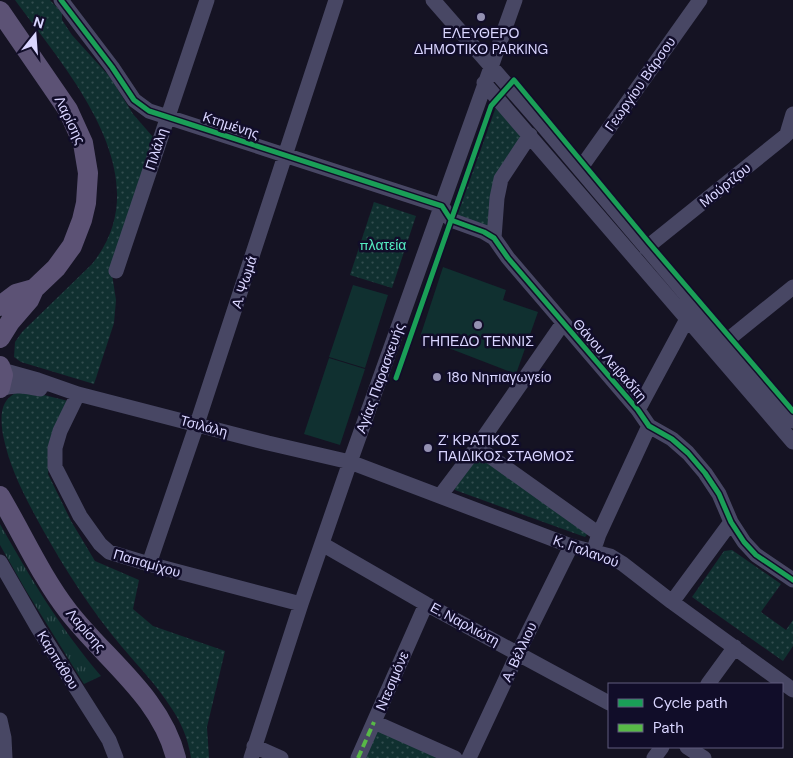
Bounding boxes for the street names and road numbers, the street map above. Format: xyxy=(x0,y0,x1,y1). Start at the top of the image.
street label: Γεωργίου Βάρσου xyxy=(601,33,679,135)
street label: Λαρίσης xyxy=(51,93,90,147)
street label: Κτημένης xyxy=(200,107,262,143)
street label: Πιλάλη xyxy=(141,126,171,172)
street label: Μούρτζου xyxy=(696,159,754,211)
street label: Α. Ψωμά xyxy=(227,253,261,311)
street label: Θάνου Λειβαδίτη xyxy=(569,315,651,405)
street label: Αγίας Παρασκευής xyxy=(352,320,408,436)
street label: Τσιλάλη xyxy=(178,411,230,441)
street label: Κ. Γαλανού xyxy=(551,531,621,571)
street label: Παπαμίχου xyxy=(111,545,183,581)
street label: Ε. Ναρλιώτη xyxy=(427,598,503,650)
street label: Λαρίσης xyxy=(62,605,110,656)
street label: Α. Βέλλιου xyxy=(497,619,541,685)
street label: Καρπάθου xyxy=(33,627,83,693)
street label: Ντεσιμόνε xyxy=(371,649,413,713)

